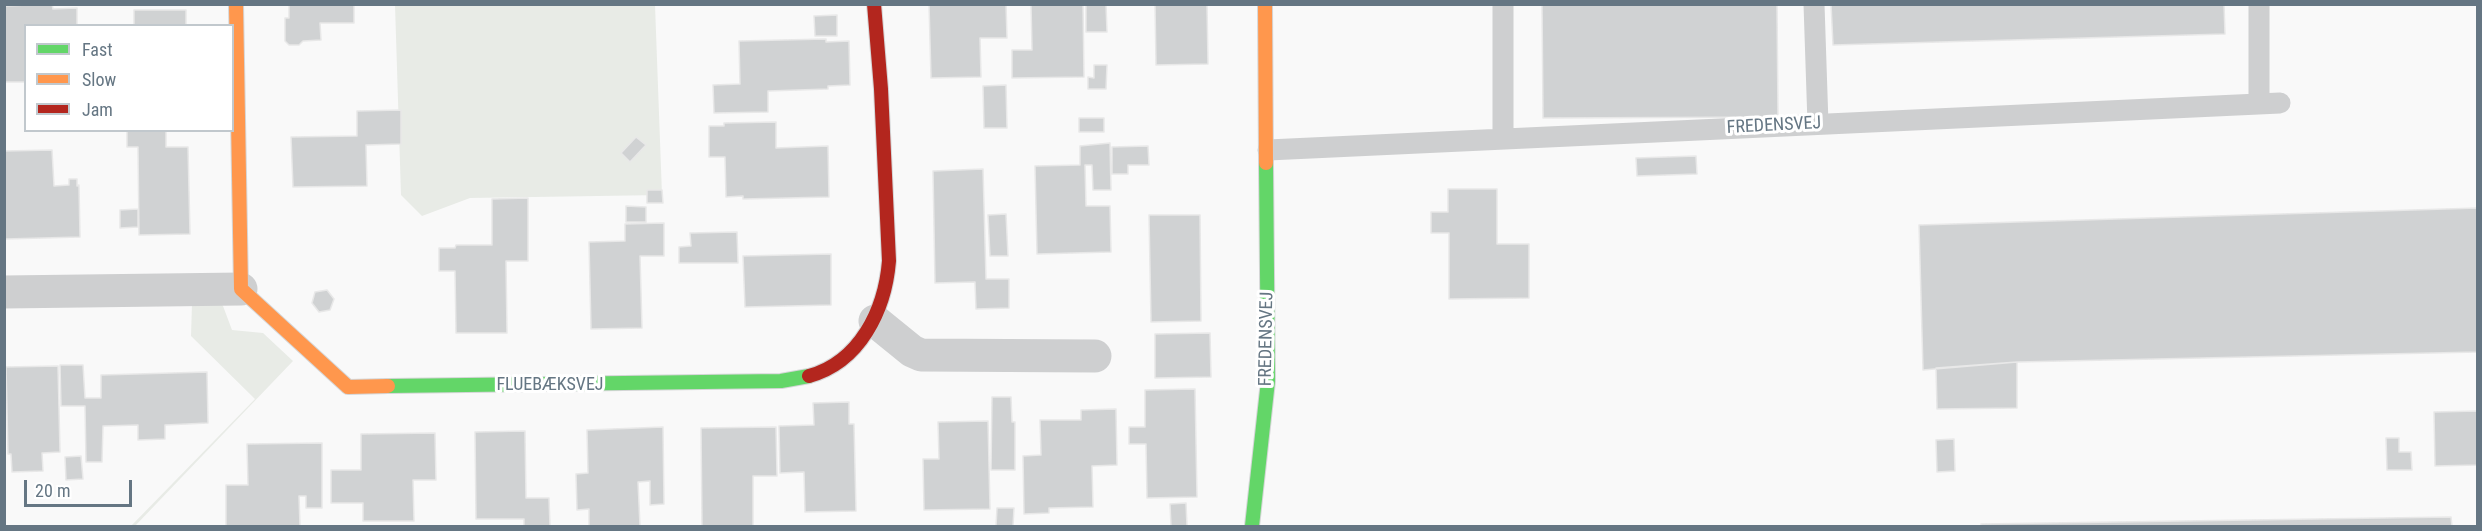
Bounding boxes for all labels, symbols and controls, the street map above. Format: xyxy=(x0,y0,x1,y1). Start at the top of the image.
legend xyxy=(24,24,234,132)
text: Fast xyxy=(82,39,113,60)
text: Slow xyxy=(82,69,116,90)
text: Jam xyxy=(82,99,113,120)
street label: FREDENSVEJ xyxy=(1726,113,1822,139)
street label: FREDENSVEJ xyxy=(1255,292,1279,386)
street label: FLUEBÆKSVEJ xyxy=(496,374,604,396)
scale bar xyxy=(27,468,135,506)
text: 20 m xyxy=(35,480,70,501)

